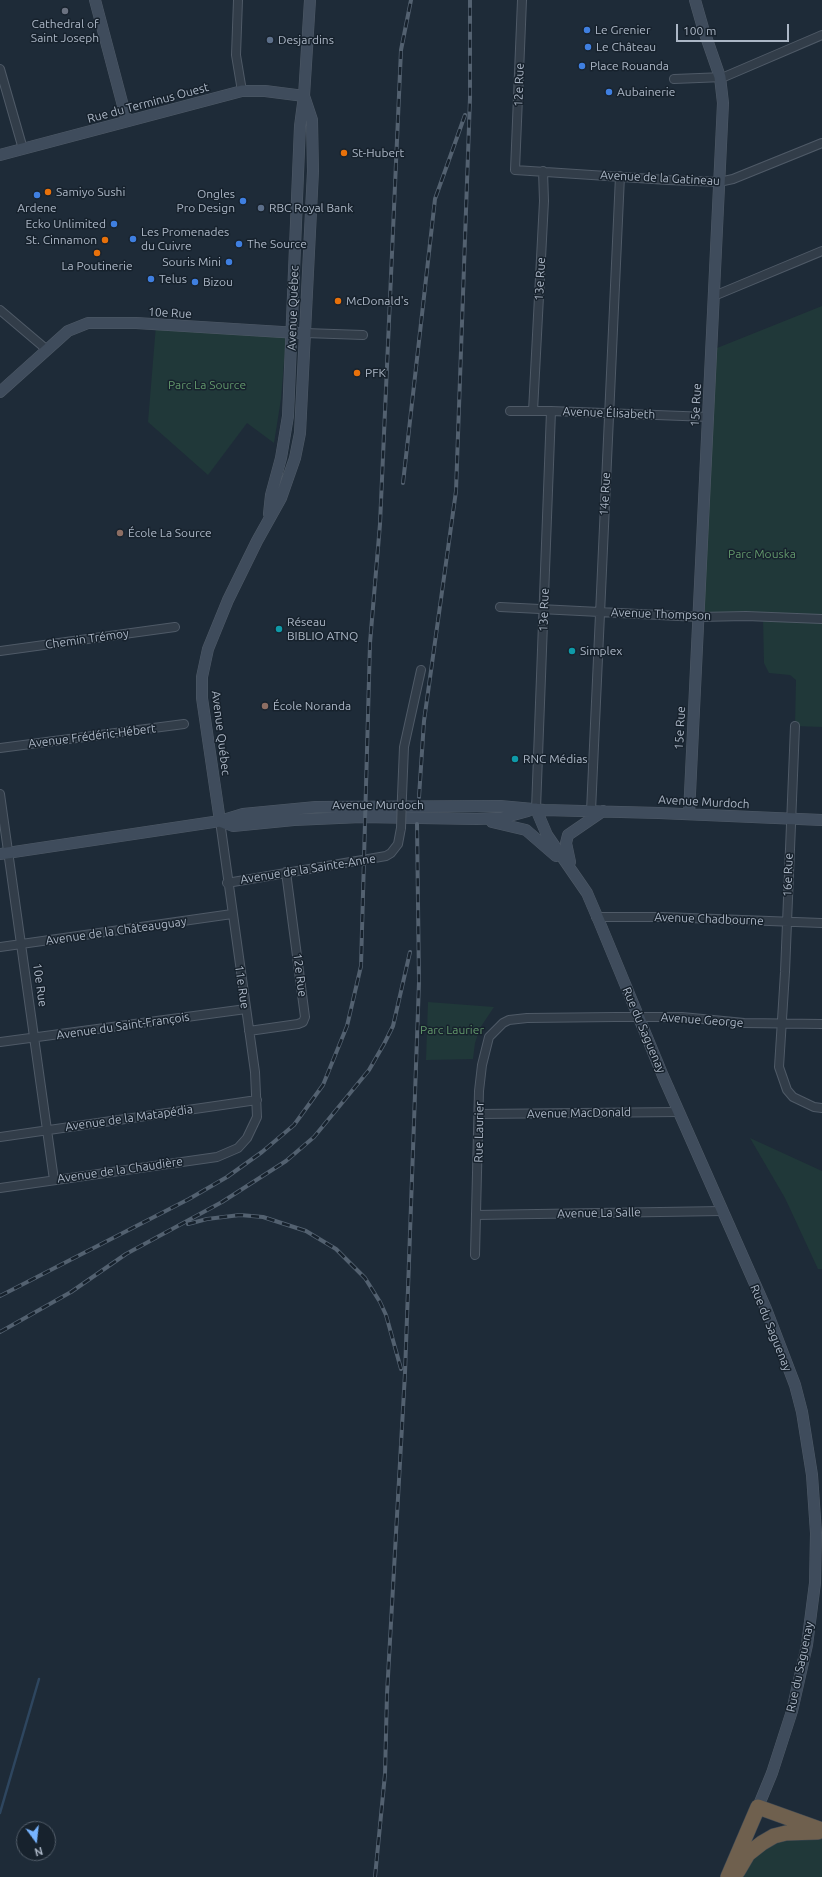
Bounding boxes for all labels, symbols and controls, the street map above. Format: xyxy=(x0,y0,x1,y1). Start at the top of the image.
marker: Cathedral of Saint Joseph xyxy=(60,6,70,16)
scale bar xyxy=(678,16,791,42)
place label: Cathedral of Saint Joseph xyxy=(31,17,99,45)
place label: Le Grenier xyxy=(595,23,651,37)
text: 100 m xyxy=(683,24,716,37)
marker: Le Grenier xyxy=(582,25,592,35)
place label: Desjardins xyxy=(278,33,334,47)
marker: Desjardins xyxy=(265,35,275,45)
place label: Le Château xyxy=(596,40,656,54)
marker: Le Château xyxy=(583,42,593,52)
place label: Place Rouanda xyxy=(590,59,669,73)
marker: Place Rouanda xyxy=(577,61,587,71)
street label: 12e Rue xyxy=(511,63,527,107)
street label: Rue du Terminus Ouest xyxy=(86,80,210,126)
place label: Aubainerie xyxy=(617,85,675,99)
marker: Aubainerie xyxy=(604,87,614,97)
place label: St-Hubert xyxy=(352,146,404,160)
marker: St-Hubert xyxy=(339,148,349,158)
street label: Avenue de la Gatineau xyxy=(600,168,720,188)
place label: Samiyo Sushi xyxy=(56,185,125,199)
marker: Samiyo Sushi xyxy=(43,187,53,197)
place label: Ongles Pro Design xyxy=(177,187,235,215)
marker: Ardene xyxy=(32,190,42,200)
marker: Ongles Pro Design xyxy=(238,196,248,206)
place label: Ardene xyxy=(17,201,57,215)
place label: RBC Royal Bank xyxy=(269,201,353,215)
marker: RBC Royal Bank xyxy=(256,203,266,213)
place label: Ecko Unlimited xyxy=(25,217,106,231)
marker: Ecko Unlimited xyxy=(109,219,119,229)
place label: Les Promenades du Cuivre xyxy=(141,225,229,253)
place label: St. Cinnamon xyxy=(26,233,97,247)
marker: Les Promenades du Cuivre xyxy=(128,234,138,244)
marker: St. Cinnamon xyxy=(100,235,110,245)
place label: The Source xyxy=(247,237,307,251)
marker: The Source xyxy=(234,239,244,249)
marker: La Poutinerie xyxy=(92,248,102,258)
place label: Souris Mini xyxy=(162,255,221,269)
marker: Souris Mini xyxy=(224,257,234,267)
street label: 13e Rue xyxy=(532,257,548,301)
place label: La Poutinerie xyxy=(61,259,133,273)
street label: Avenue Québec xyxy=(284,265,302,351)
place label: Telus xyxy=(159,272,187,286)
marker: Telus xyxy=(146,274,156,284)
place label: Bizou xyxy=(203,275,233,289)
marker: Bizou xyxy=(190,277,200,287)
place label: McDonald's xyxy=(346,294,409,308)
marker: McDonald's xyxy=(333,296,343,306)
street label: 10e Rue xyxy=(148,305,192,321)
place label: PFK xyxy=(365,366,386,380)
marker: PFK xyxy=(352,368,362,378)
park label: Parc La Source xyxy=(168,378,246,392)
street label: 15e Rue xyxy=(688,383,704,427)
street label: Avenue Élisabeth xyxy=(562,404,656,422)
street label: 14e Rue xyxy=(597,472,613,516)
place label: École La Source xyxy=(128,526,212,540)
marker: École La Source xyxy=(115,528,125,538)
park label: Parc Mouska xyxy=(728,547,796,561)
street label: 13e Rue xyxy=(536,588,552,632)
street label: Avenue Thompson xyxy=(611,605,711,623)
place label: Réseau BIBLIO ATNQ xyxy=(287,615,358,643)
marker: Réseau BIBLIO ATNQ xyxy=(274,624,284,634)
street label: Chemin Trémoy xyxy=(44,626,130,652)
place label: Simplex xyxy=(580,644,622,658)
marker: Simplex xyxy=(567,646,577,656)
street label: Avenue Québec xyxy=(209,690,233,776)
place label: École Noranda xyxy=(273,699,351,713)
marker: École Noranda xyxy=(260,701,270,711)
street label: 15e Rue xyxy=(672,706,688,750)
street label: Avenue Frédéric-Hébert xyxy=(27,721,157,751)
place label: RNC Médias xyxy=(523,752,588,766)
marker: RNC Médias xyxy=(510,754,520,764)
street label: Avenue Murdoch xyxy=(658,792,750,812)
street label: Avenue Murdoch xyxy=(332,798,424,812)
street label: Avenue de la Sainte-Anne xyxy=(239,851,377,887)
street label: 16e Rue xyxy=(780,853,796,897)
street label: Avenue Chadbourne xyxy=(654,910,764,928)
street label: Avenue de la Châteauguay xyxy=(45,914,187,948)
street label: 12e Rue xyxy=(290,952,310,998)
street label: 10e Rue xyxy=(30,962,50,1008)
street label: 11e Rue xyxy=(232,964,252,1010)
street label: Rue du Saguenay xyxy=(619,985,669,1075)
street label: Avenue du Saint-François xyxy=(56,1010,190,1042)
street label: Avenue George xyxy=(660,1010,744,1030)
park label: Parc Laurier xyxy=(420,1023,484,1037)
street label: Rue Laurier xyxy=(471,1101,487,1163)
street label: Avenue de la Matapédia xyxy=(64,1102,194,1134)
street label: Avenue MacDonald xyxy=(527,1105,631,1121)
street label: Avenue de la Chaudière xyxy=(56,1154,184,1186)
street label: Avenue La Salle xyxy=(557,1205,641,1221)
street label: Rue du Saguenay xyxy=(747,1283,795,1373)
street label: Rue du Saguenay xyxy=(783,1621,817,1713)
north arrow xyxy=(16,1821,56,1861)
text: N xyxy=(33,1845,44,1858)

